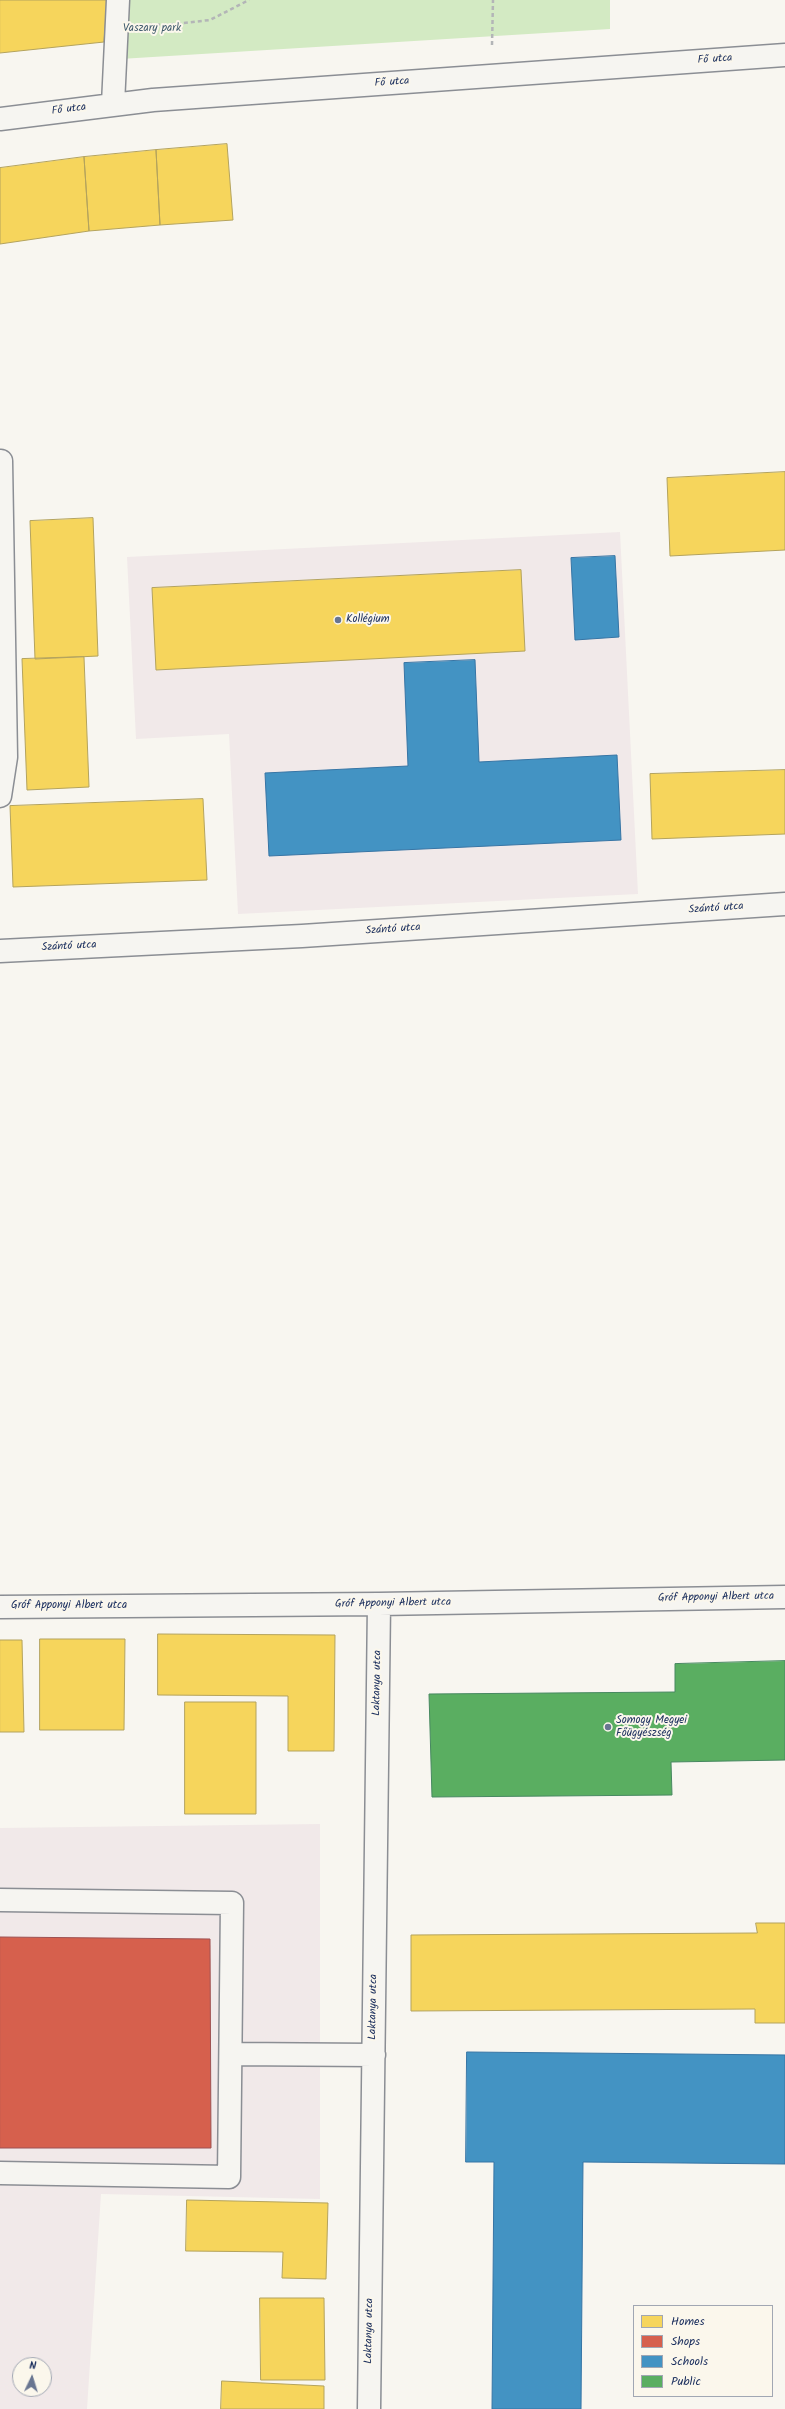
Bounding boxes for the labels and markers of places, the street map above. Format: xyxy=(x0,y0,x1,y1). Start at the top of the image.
place label: Kollégium xyxy=(346,613,390,627)
marker: Kollégium xyxy=(333,615,343,625)
place label: Somogy Megyei Főügyészség xyxy=(616,1714,687,1740)
marker: Somogy Megyei Főügyészség xyxy=(603,1722,613,1732)

